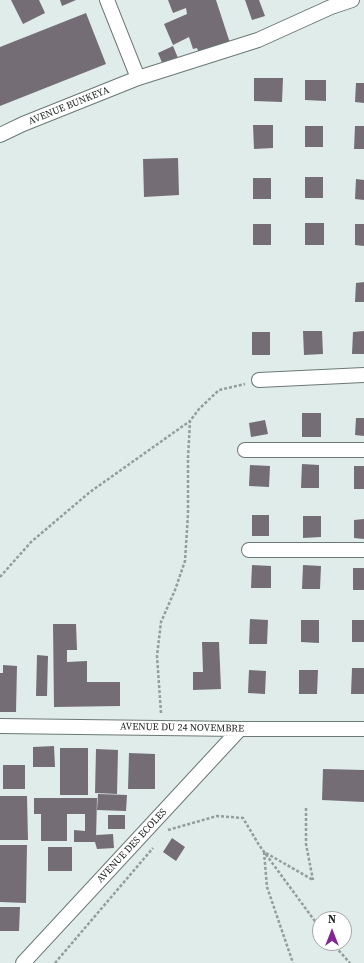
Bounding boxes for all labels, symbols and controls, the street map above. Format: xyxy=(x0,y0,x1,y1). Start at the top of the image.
street label: AVENUE BUNKEYA xyxy=(27,84,111,128)
street label: AVENUE DU 24 NOVEMBRE xyxy=(120,721,244,735)
street label: AVENUE DES ECOLES xyxy=(94,806,170,886)
north arrow xyxy=(312,911,352,951)
text: N xyxy=(328,912,336,927)

